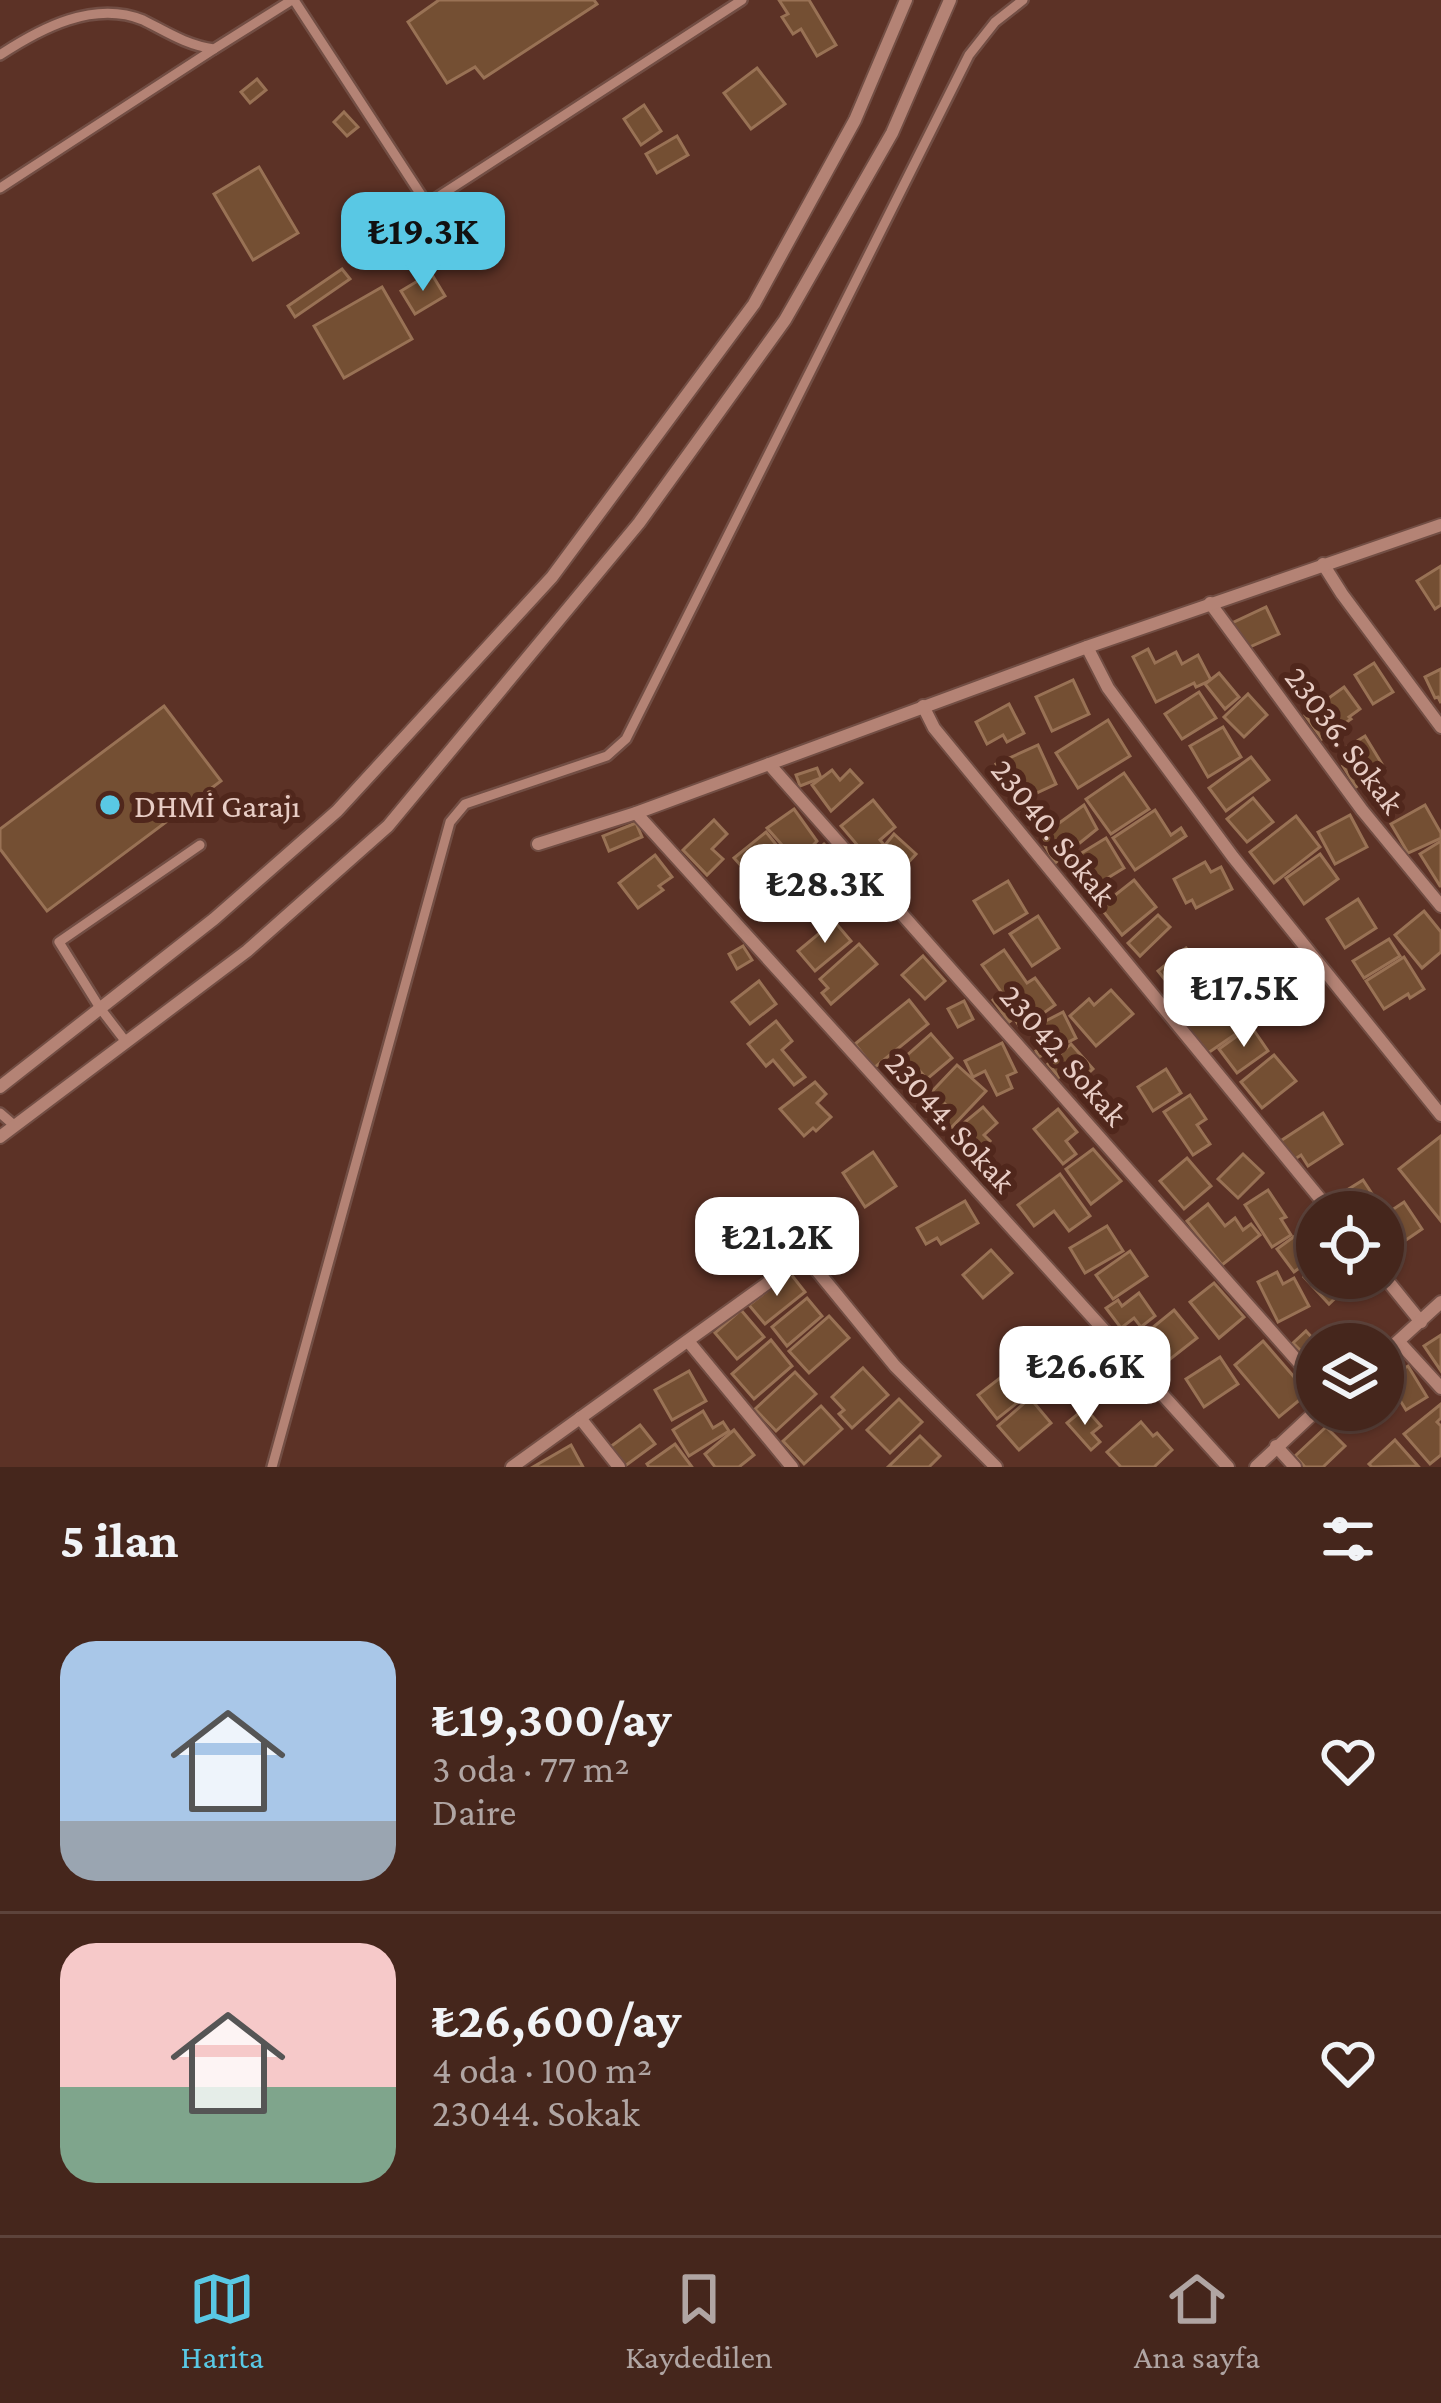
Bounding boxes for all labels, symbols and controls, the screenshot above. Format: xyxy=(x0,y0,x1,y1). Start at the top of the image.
pin: ₺19.3K xyxy=(325,192,521,294)
text: ₺19.3K xyxy=(368,209,478,252)
street label: 23036. Sokak xyxy=(1278,659,1412,821)
street label: 23040. Sokak xyxy=(984,752,1124,913)
place label: DHMİ Garajı xyxy=(134,787,300,824)
marker: DHMİ Garajı xyxy=(97,792,123,818)
pin: ₺28.3K xyxy=(727,844,923,946)
text: ₺28.3K xyxy=(767,861,883,904)
pin: ₺17.5K xyxy=(1146,948,1342,1050)
text: ₺17.5K xyxy=(1191,965,1297,1008)
street label: 23042. Sokak xyxy=(993,977,1135,1133)
street label: 23044. Sokak xyxy=(878,1044,1024,1200)
map controls xyxy=(1296,1191,1404,1431)
button: locate xyxy=(1296,1191,1404,1299)
pin: ₺21.2K xyxy=(679,1197,875,1299)
text: ₺21.2K xyxy=(722,1214,832,1257)
button: layers xyxy=(1296,1323,1404,1431)
pin: ₺26.6K xyxy=(987,1326,1183,1428)
text: ₺26.6K xyxy=(1026,1343,1144,1386)
icon: filters xyxy=(1315,1506,1381,1572)
text: 5 ilan xyxy=(60,1511,179,1568)
icon: home xyxy=(156,1689,300,1833)
text: ₺19,300/ay xyxy=(432,1690,672,1747)
icon: heart xyxy=(1315,1728,1381,1794)
text: 3 oda · 77 m² xyxy=(432,1747,630,1790)
text: Daire xyxy=(432,1790,516,1833)
icon: home xyxy=(156,1991,300,2135)
text: ₺26,600/ay xyxy=(432,1991,681,2048)
icon: heart xyxy=(1315,2030,1381,2096)
text: 4 oda · 100 m² xyxy=(432,2048,652,2091)
text: 23044. Sokak xyxy=(432,2091,640,2134)
tab: Harita xyxy=(181,2266,264,2375)
tab: Kaydedilen xyxy=(625,2266,773,2375)
tab: Ana sayfa xyxy=(1134,2266,1260,2375)

